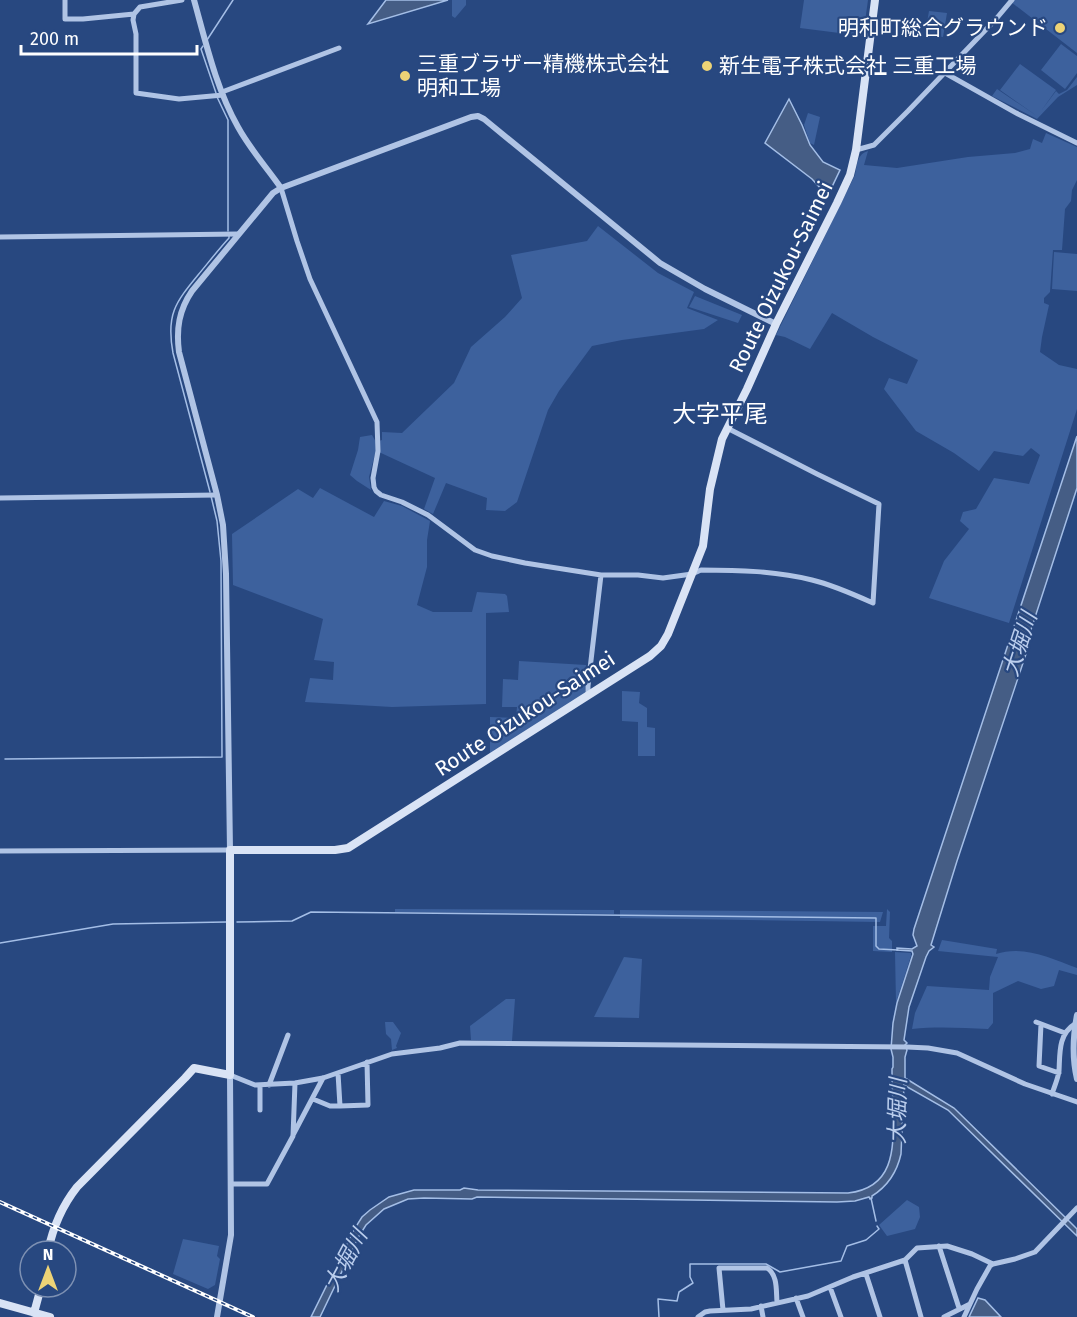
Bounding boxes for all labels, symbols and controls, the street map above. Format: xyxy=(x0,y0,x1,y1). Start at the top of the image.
place label: 明和町総合グラウンド xyxy=(838,15,1048,41)
scale bar xyxy=(21,18,196,56)
marker: 明和町総合グラウンド xyxy=(1053,21,1067,35)
text: 200 m xyxy=(30,28,79,50)
place label: 三重ブラザー精機株式会社 明和工場 xyxy=(417,51,669,101)
place label: 新生電子株式会社 三重工場 xyxy=(719,53,977,79)
marker: 新生電子株式会社 三重工場 xyxy=(700,59,714,73)
marker: 三重ブラザー精機株式会社 明和工場 xyxy=(398,69,412,83)
street label: Route Oizukou-Saimei xyxy=(723,177,839,377)
district label: 大字平尾 xyxy=(672,400,768,428)
water label: 大堀川 xyxy=(996,607,1043,680)
street label: Route Oizukou-Saimei xyxy=(430,646,620,782)
water label: 大堀川 xyxy=(883,1076,912,1144)
water label: 大堀川 xyxy=(318,1223,374,1296)
north arrow xyxy=(18,1239,78,1299)
text: N xyxy=(43,1245,53,1264)

